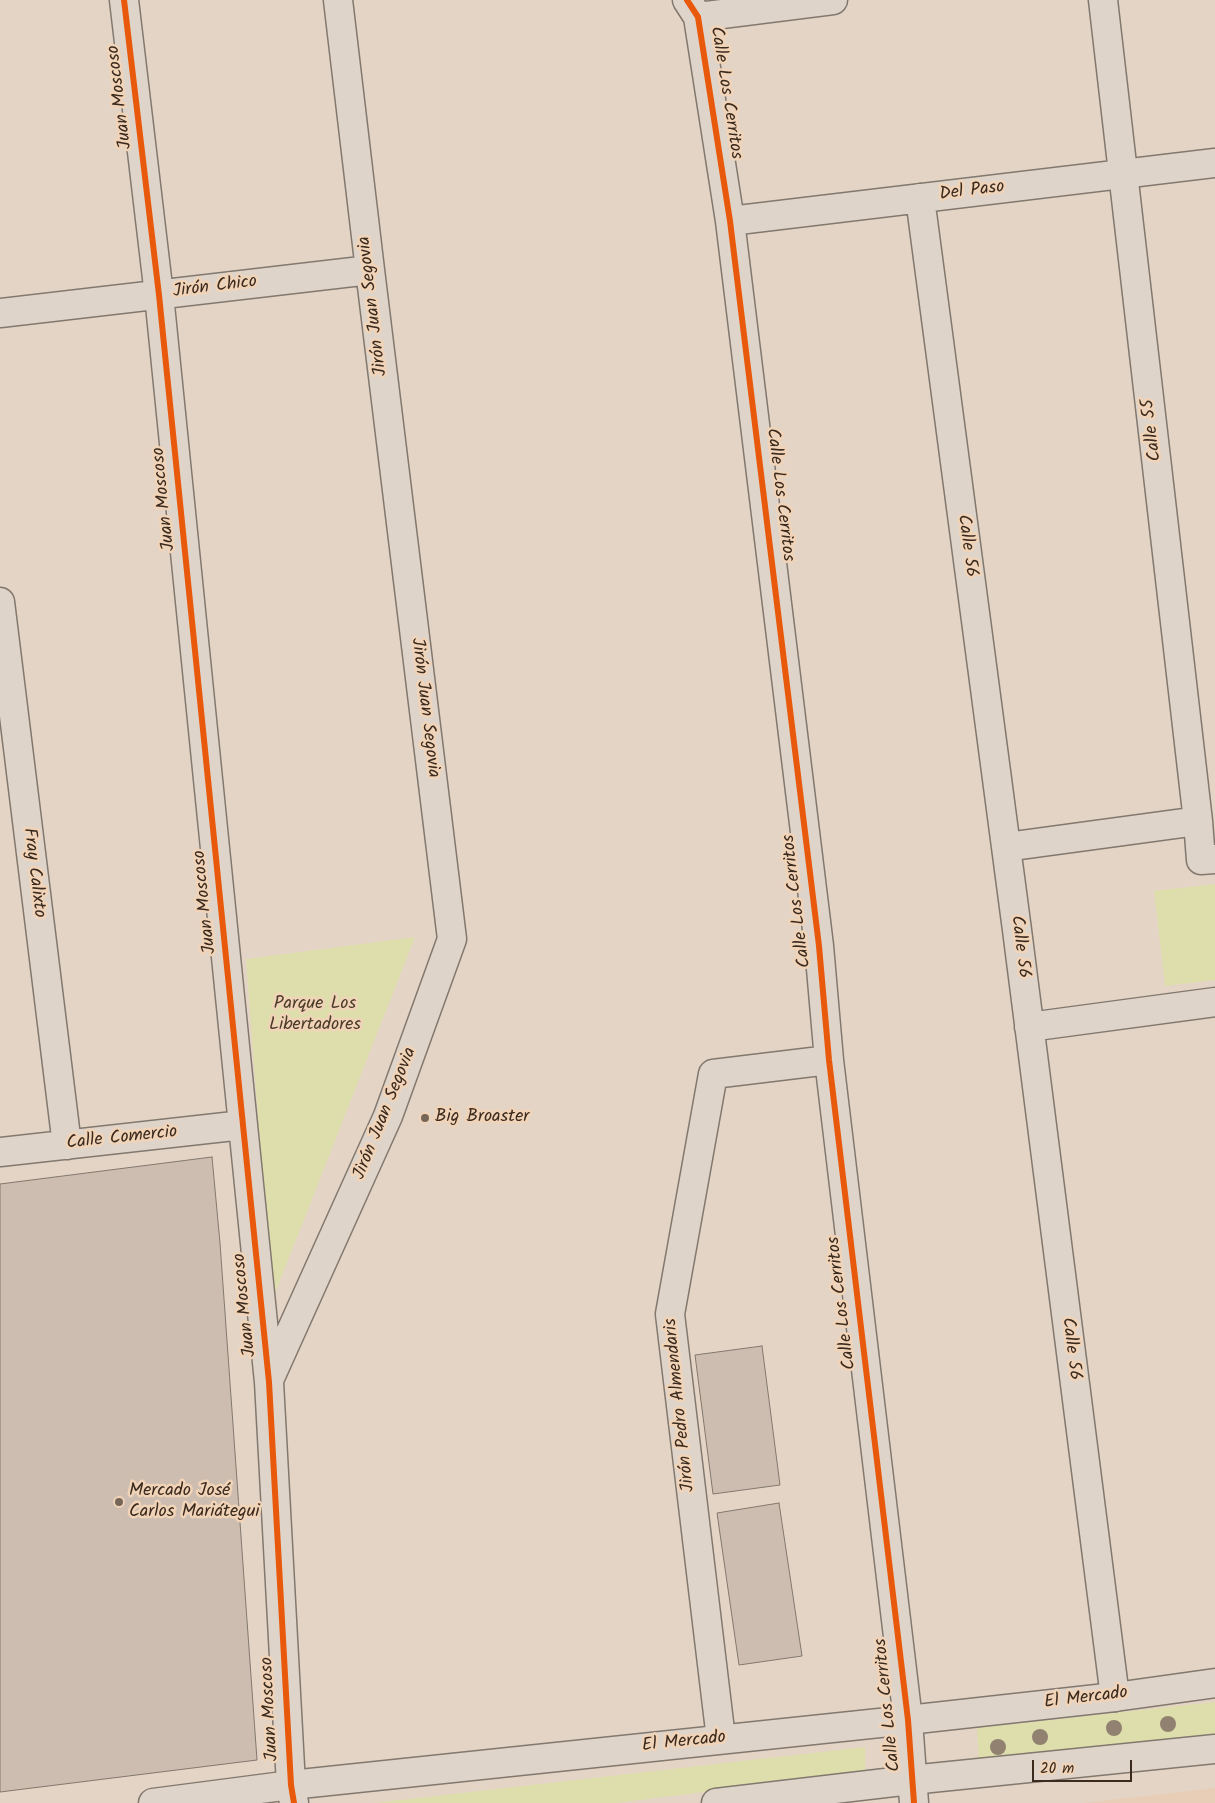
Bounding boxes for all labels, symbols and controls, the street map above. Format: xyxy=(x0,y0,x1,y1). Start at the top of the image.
street label: Calle Los Cerritos xyxy=(704,25,746,161)
street label: Juan Moscoso xyxy=(104,44,138,150)
street label: Del Paso xyxy=(938,177,1006,207)
street label: Jirón Juan Segovia xyxy=(355,235,393,377)
street label: Jirón Chico xyxy=(172,272,258,304)
street label: Calle 55 xyxy=(1138,398,1168,462)
street label: Calle Los Cerritos xyxy=(760,427,798,563)
street label: Juan Moscoso xyxy=(149,446,181,552)
street label: Calle 56 xyxy=(951,513,981,579)
street label: Jirón Juan Segovia xyxy=(405,637,443,779)
street label: Fray Calixto xyxy=(17,827,49,919)
street label: Calle Los Cerritos xyxy=(779,833,817,969)
street label: Juan Moscoso xyxy=(190,849,222,955)
street label: Calle 56 xyxy=(1004,914,1034,980)
park label: Parque Los Libertadores xyxy=(269,994,361,1036)
street label: Jirón Juan Segovia xyxy=(350,1045,422,1183)
place label: Big Broaster xyxy=(435,1107,529,1129)
marker: Big Broaster xyxy=(419,1112,431,1124)
street label: Calle Comercio xyxy=(66,1122,178,1156)
street label: Calle Los Cerritos xyxy=(824,1235,862,1371)
street label: Juan Moscoso xyxy=(230,1252,262,1358)
street label: Calle 56 xyxy=(1055,1316,1085,1382)
street label: Jirón Pedro Almendaris xyxy=(661,1317,701,1493)
place label: Mercado José Carlos Mariátegui xyxy=(129,1481,260,1524)
marker: Mercado José Carlos Mariátegui xyxy=(113,1496,125,1508)
street label: Calle Los Cerritos xyxy=(871,1637,907,1773)
street label: Juan Moscoso xyxy=(257,1656,285,1762)
street label: El Mercado xyxy=(1043,1683,1129,1715)
street label: El Mercado xyxy=(641,1728,727,1758)
scale bar xyxy=(1035,1750,1135,1782)
text: 20 m xyxy=(1040,1757,1074,1781)

